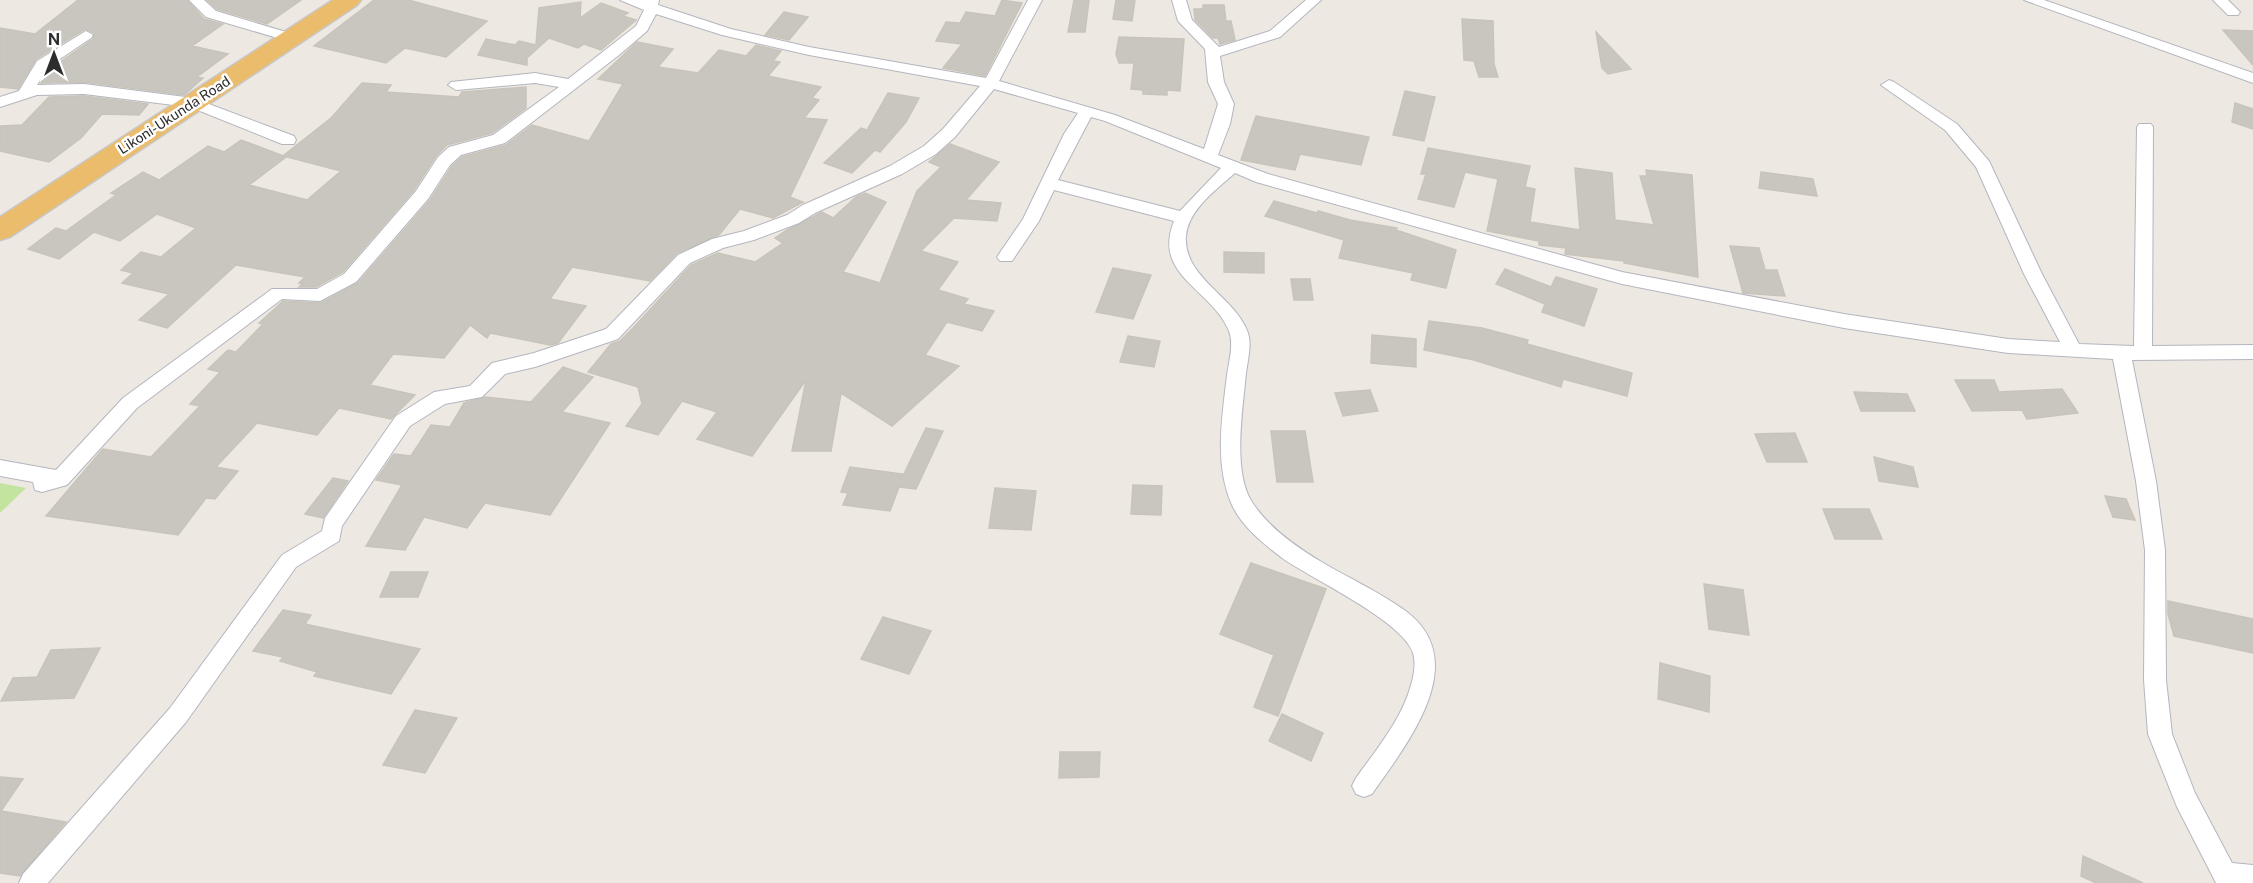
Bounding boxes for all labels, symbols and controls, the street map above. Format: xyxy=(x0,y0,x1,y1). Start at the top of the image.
north arrow xyxy=(24,24,84,84)
text: N xyxy=(48,30,60,49)
street label: Likoni-Ukunda Road xyxy=(115,73,233,157)

